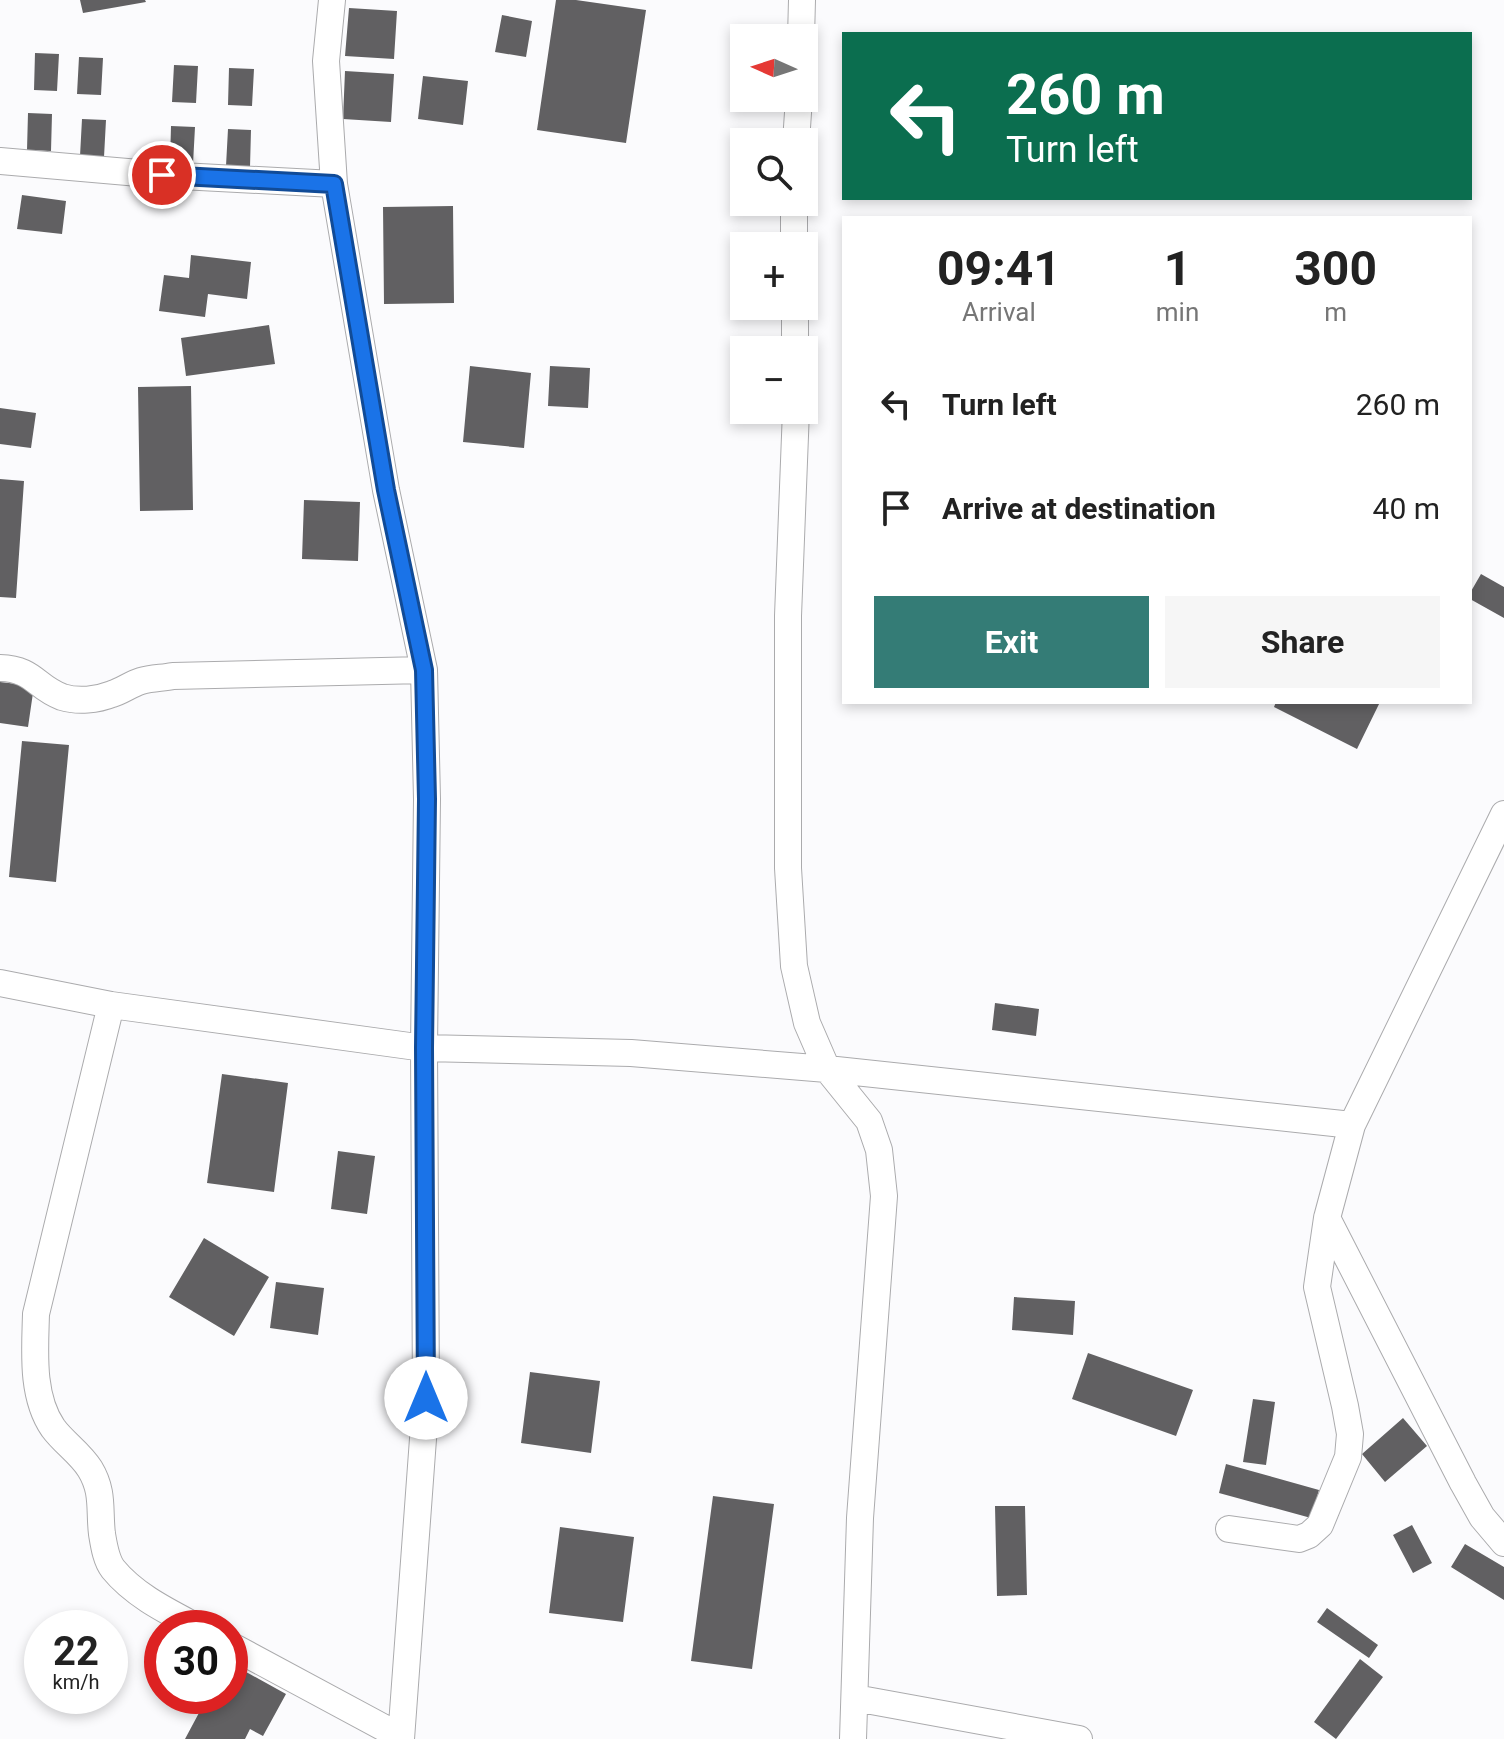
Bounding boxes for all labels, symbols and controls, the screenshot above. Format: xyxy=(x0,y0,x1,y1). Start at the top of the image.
north arrow xyxy=(730,24,818,112)
map controls xyxy=(730,24,818,424)
text: 260 m xyxy=(1006,62,1165,128)
icon: left xyxy=(874,64,978,168)
button: search xyxy=(730,128,818,216)
text: Turn left xyxy=(1006,129,1139,171)
pin xyxy=(128,141,196,209)
icon: arrive xyxy=(140,153,184,197)
button: + xyxy=(730,232,818,320)
text: 09:41 xyxy=(937,240,1061,297)
text: 1 xyxy=(1164,240,1191,297)
text: 300 xyxy=(1294,240,1377,297)
text: Arrival xyxy=(962,297,1036,327)
text: min xyxy=(1156,297,1199,327)
text: m xyxy=(1324,297,1347,327)
button: − xyxy=(730,336,818,424)
icon: left xyxy=(874,382,918,426)
text: Turn left xyxy=(942,387,1057,422)
text: 260 m xyxy=(1356,387,1440,422)
icon: arrive xyxy=(874,486,918,530)
text: Arrive at destination xyxy=(942,491,1216,526)
text: 40 m xyxy=(1373,491,1440,526)
button: Exit xyxy=(874,596,1149,688)
button: Share xyxy=(1165,596,1440,688)
position arrow xyxy=(384,1356,468,1440)
speed limit sign: 30 xyxy=(144,1610,248,1714)
text: 22 xyxy=(53,1628,99,1675)
text: km/h xyxy=(53,1670,99,1694)

